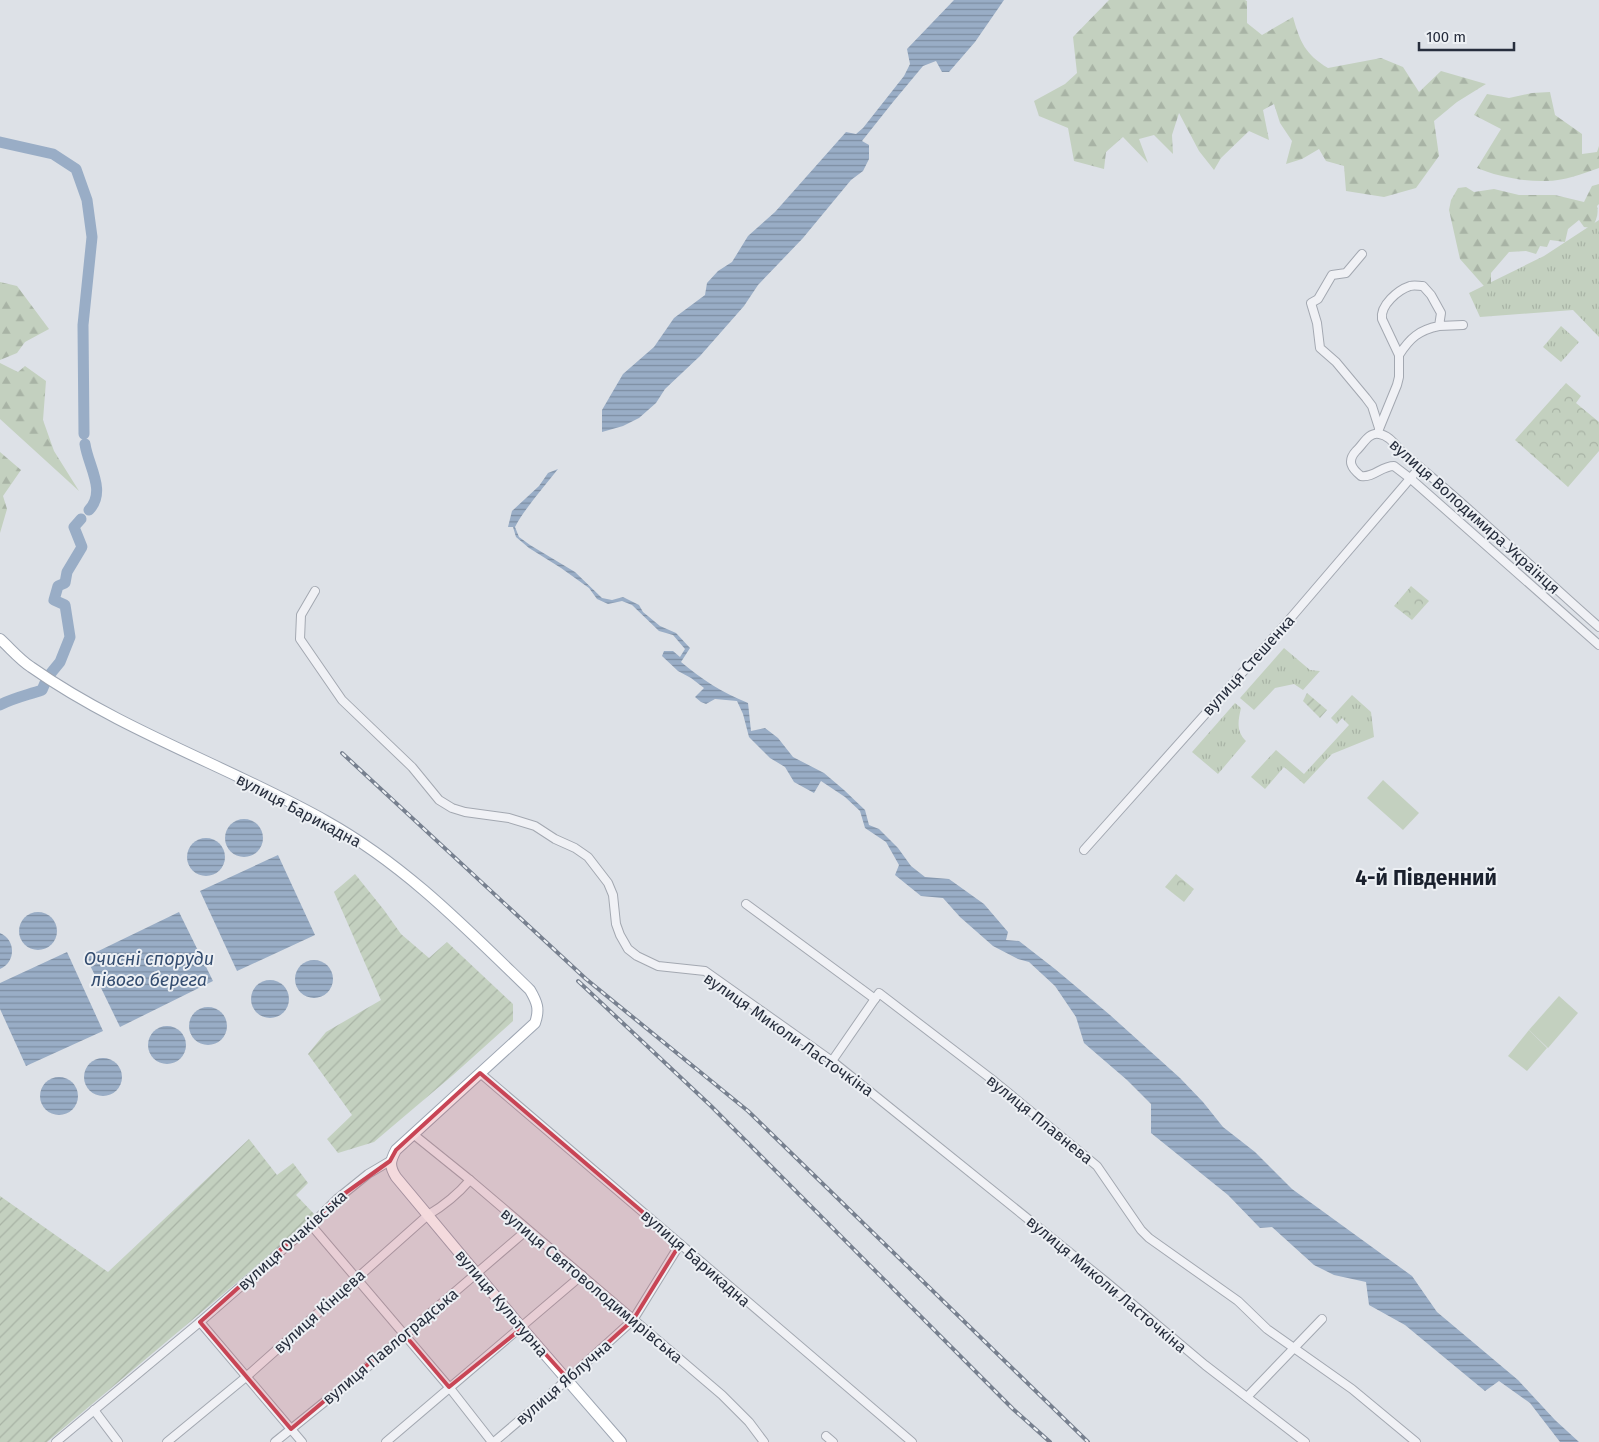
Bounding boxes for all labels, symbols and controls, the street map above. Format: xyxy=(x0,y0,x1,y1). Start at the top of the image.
scale bar xyxy=(1419,20,1514,52)
text: 100 m xyxy=(1426,28,1466,46)
street label: вулиця Володимира Українця xyxy=(1385,435,1564,598)
street label: вулиця Стешенка xyxy=(1198,611,1299,720)
street label: вулиця Барикадна xyxy=(233,769,364,851)
district label: 4-й Південний xyxy=(1355,865,1497,891)
water label: Очисні споруди лівого берега xyxy=(84,948,214,991)
street label: вулиця Миколи Ласточкіна xyxy=(700,968,877,1100)
street label: вулиця Плавнева xyxy=(983,1071,1097,1168)
street label: вулиця Очаківська xyxy=(234,1186,351,1295)
street label: вулиця Святоволодимирівська xyxy=(497,1204,686,1367)
street label: вулиця Барикадна xyxy=(637,1206,754,1311)
street label: вулиця Миколи Ласточкіна xyxy=(1023,1212,1191,1357)
street label: вулиця Культурна xyxy=(451,1246,552,1361)
street label: вулиця Кінцева xyxy=(270,1265,369,1357)
street label: вулиця Павлоградська xyxy=(319,1284,462,1409)
street label: вулиця Яблучна xyxy=(512,1336,615,1429)

